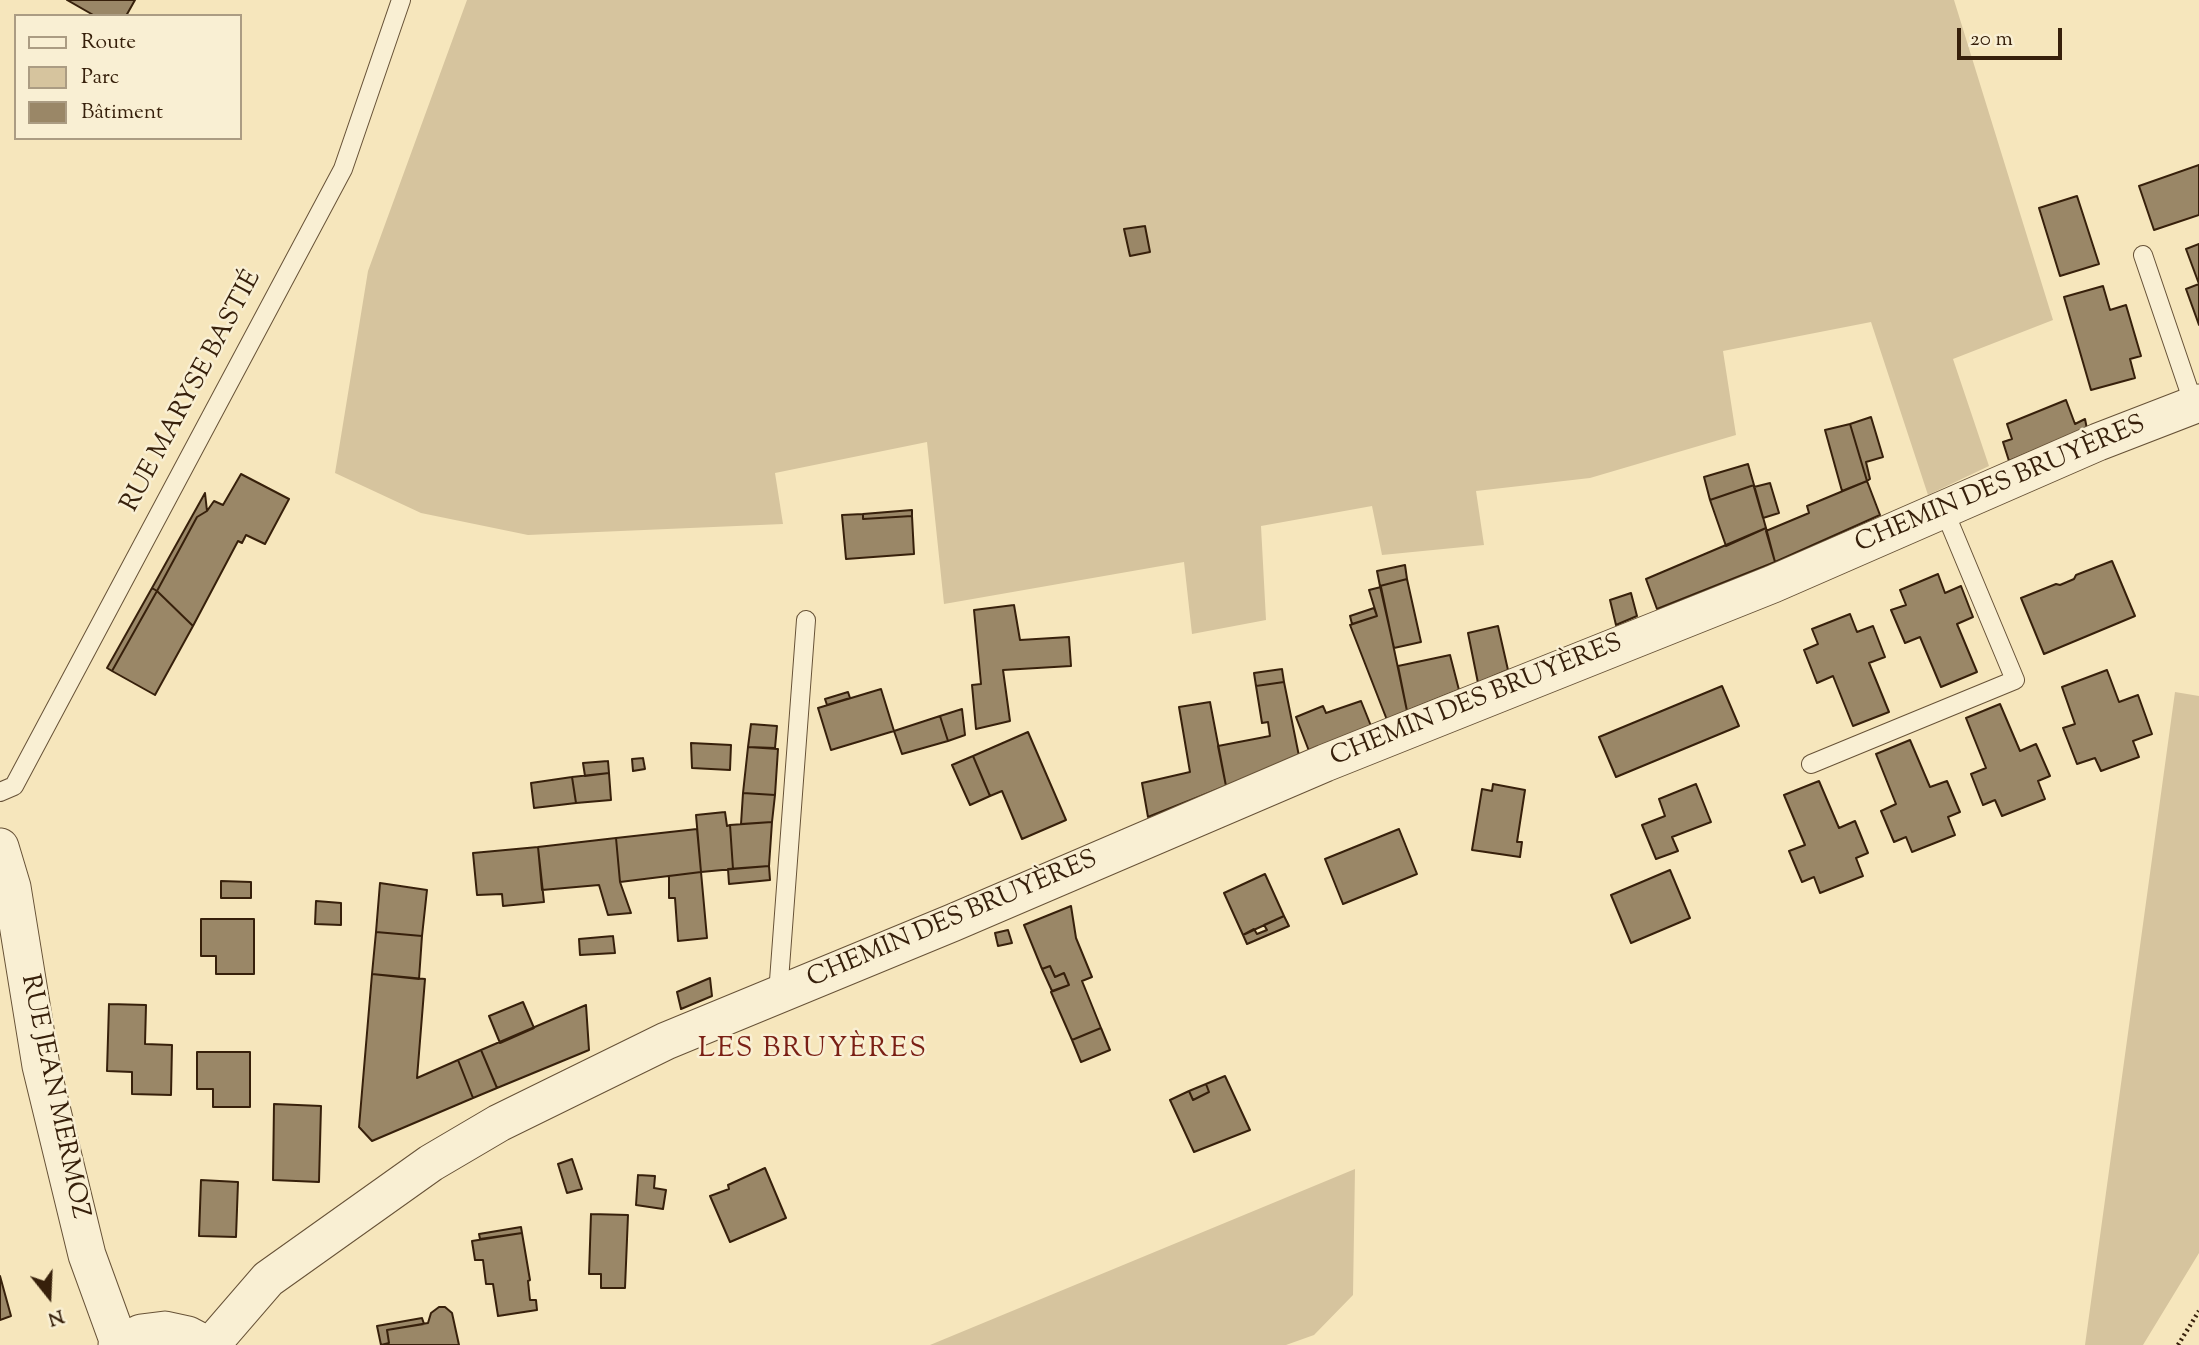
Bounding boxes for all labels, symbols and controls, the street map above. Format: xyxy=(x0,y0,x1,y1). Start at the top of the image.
legend xyxy=(14,14,242,140)
scale bar xyxy=(1961,14,2066,58)
text: 20 m xyxy=(1970,25,2013,55)
text: Route xyxy=(81,28,136,58)
text: Parc xyxy=(81,63,119,93)
text: Bâtiment xyxy=(81,98,163,128)
street label: RUE MARYSE BASTIÉ xyxy=(116,266,270,518)
street label: CHEMIN DES BRUYÈRES xyxy=(1851,411,2151,561)
street label: CHEMIN DES BRUYÈRES xyxy=(1326,629,1628,775)
street label: CHEMIN DES BRUYÈRES xyxy=(803,846,1103,996)
street label: RUE JEAN MERMOZ xyxy=(12,972,94,1222)
district label: LES BRUYÈRES xyxy=(700,1034,926,1068)
north arrow xyxy=(14,1261,84,1331)
text: N xyxy=(44,1301,67,1332)

